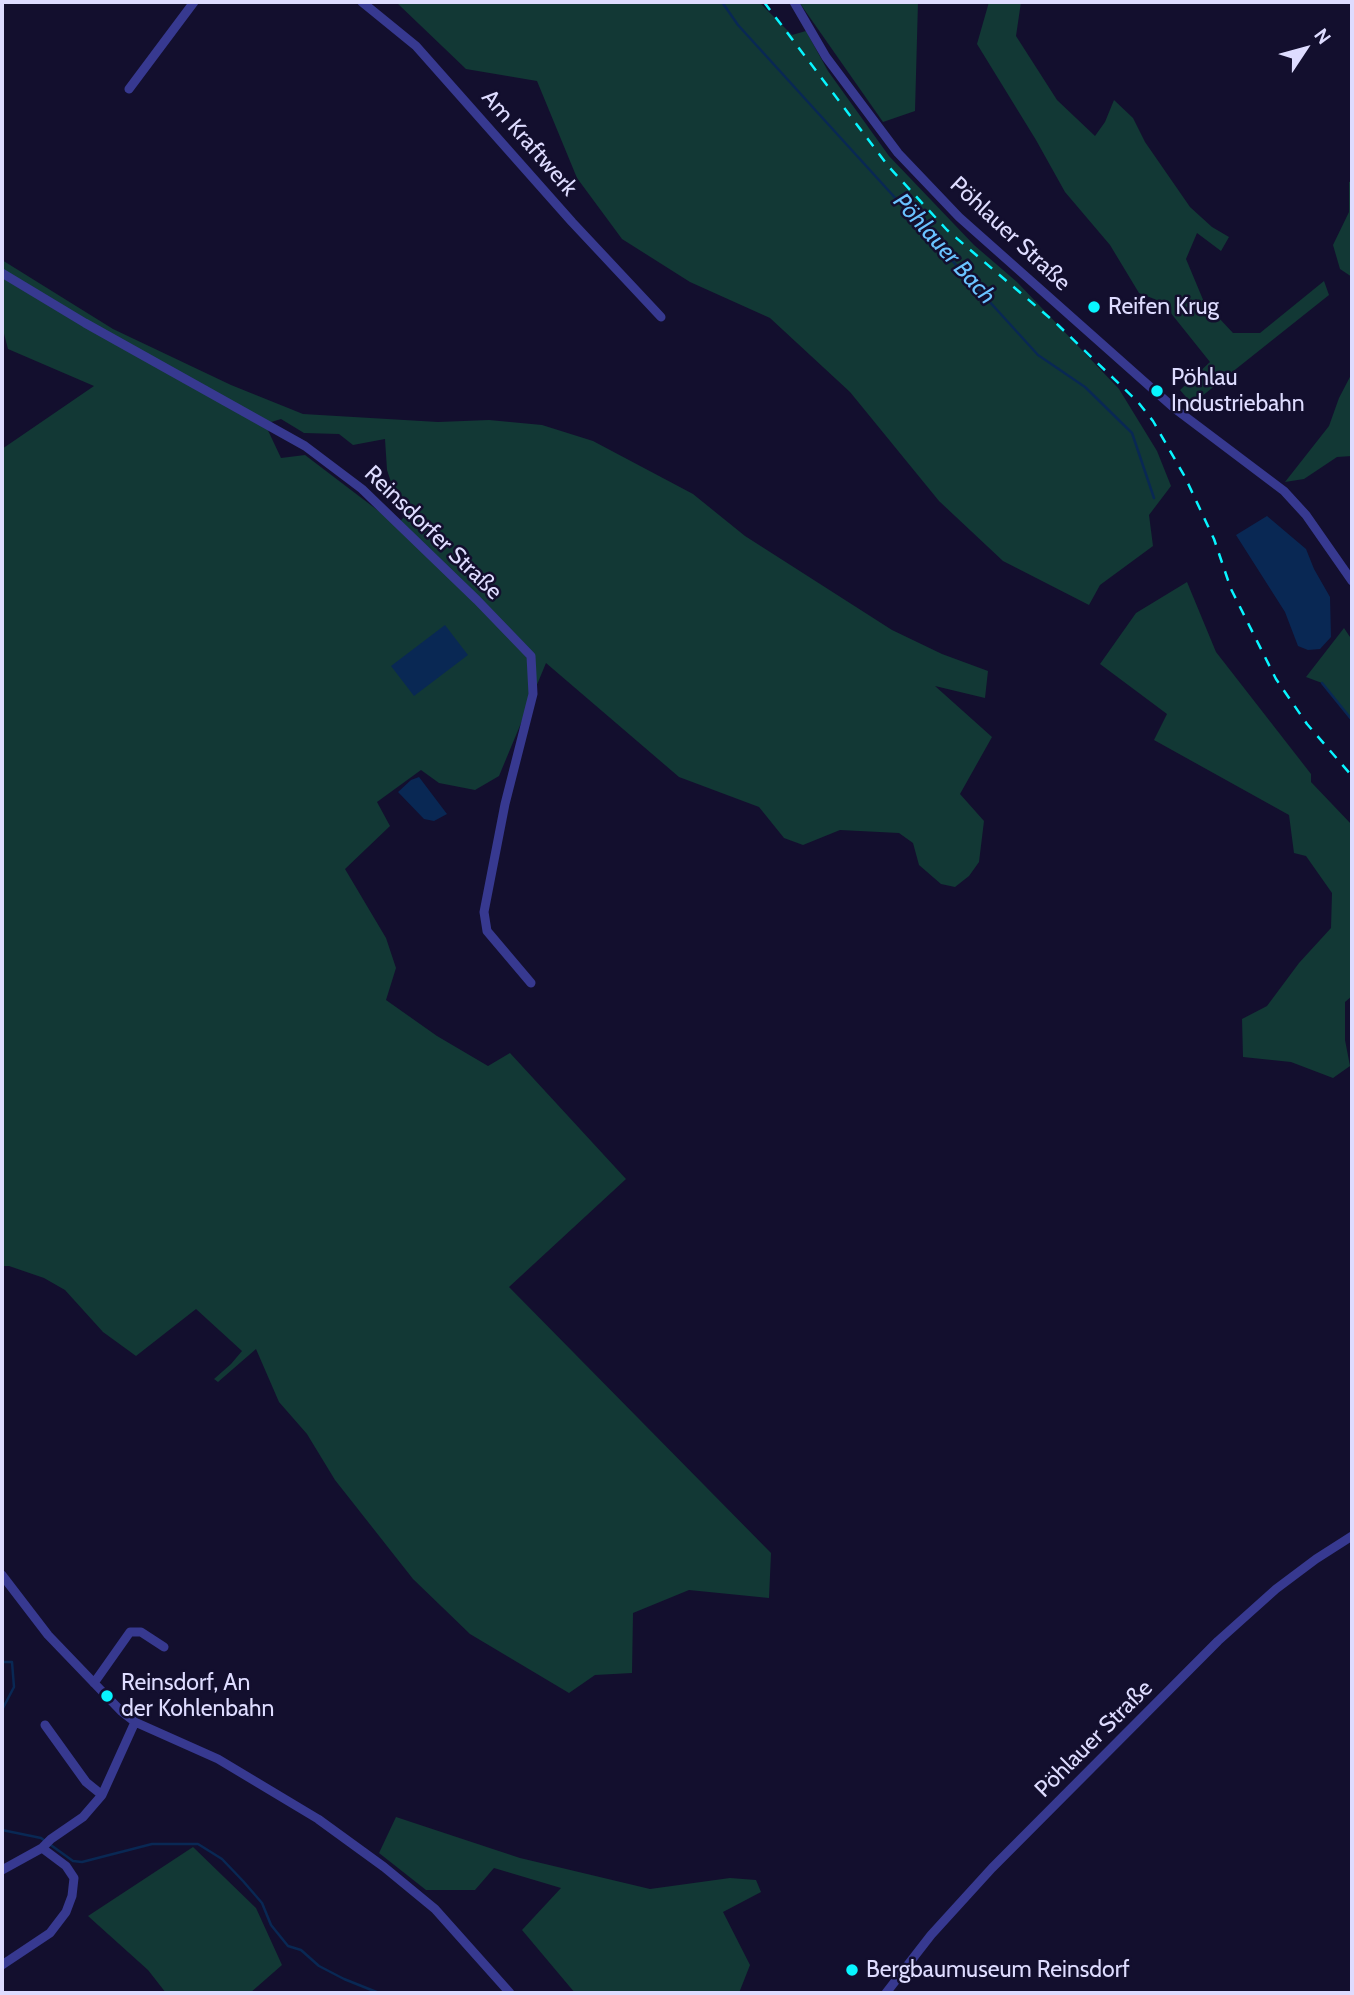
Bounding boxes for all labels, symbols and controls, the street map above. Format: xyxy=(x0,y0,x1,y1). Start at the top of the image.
north arrow xyxy=(1270,14,1340,84)
text: N xyxy=(1309,24,1336,49)
street label: Am Kraftwerk xyxy=(475,84,583,202)
street label: Pöhlauer Straße xyxy=(944,171,1076,297)
water label: Pöhlauer Bach xyxy=(887,188,1001,310)
place label: Reifen Krug xyxy=(1108,293,1219,321)
marker: Reifen Krug xyxy=(1086,299,1102,315)
place label: Pöhlau Industriebahn xyxy=(1171,364,1305,418)
marker: Pöhlau Industriebahn xyxy=(1149,383,1165,399)
street label: Reinsdorfer Straße xyxy=(358,460,508,606)
place label: Reinsdorf, An der Kohlenbahn xyxy=(121,1669,274,1723)
street label: Pöhlauer Straße xyxy=(1030,1675,1158,1803)
marker: Reinsdorf, An der Kohlenbahn xyxy=(99,1688,115,1704)
place label: Bergbaumuseum Reinsdorf xyxy=(866,1956,1130,1984)
marker: Bergbaumuseum Reinsdorf xyxy=(844,1962,860,1978)

